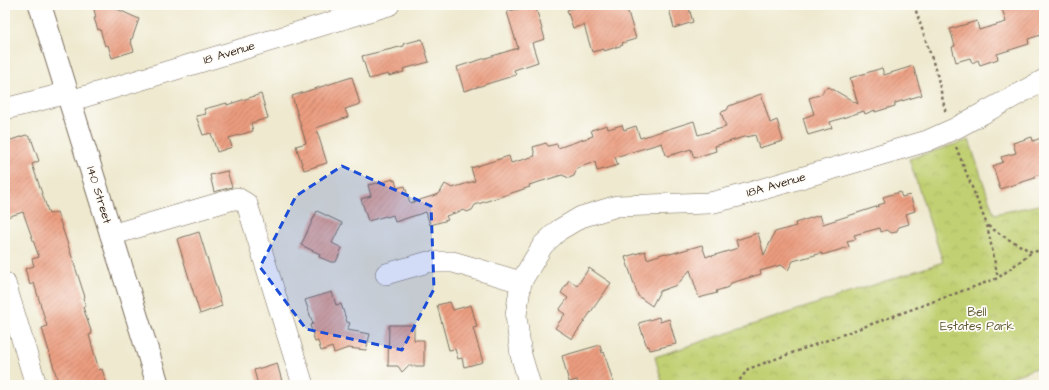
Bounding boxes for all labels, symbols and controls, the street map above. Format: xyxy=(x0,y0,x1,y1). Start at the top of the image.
street label: 18 Avenue xyxy=(201,37,257,69)
street label: 140 Street xyxy=(82,164,116,226)
street label: 18A Avenue xyxy=(744,168,808,202)
park label: Bell Estates Park xyxy=(940,304,1015,335)

